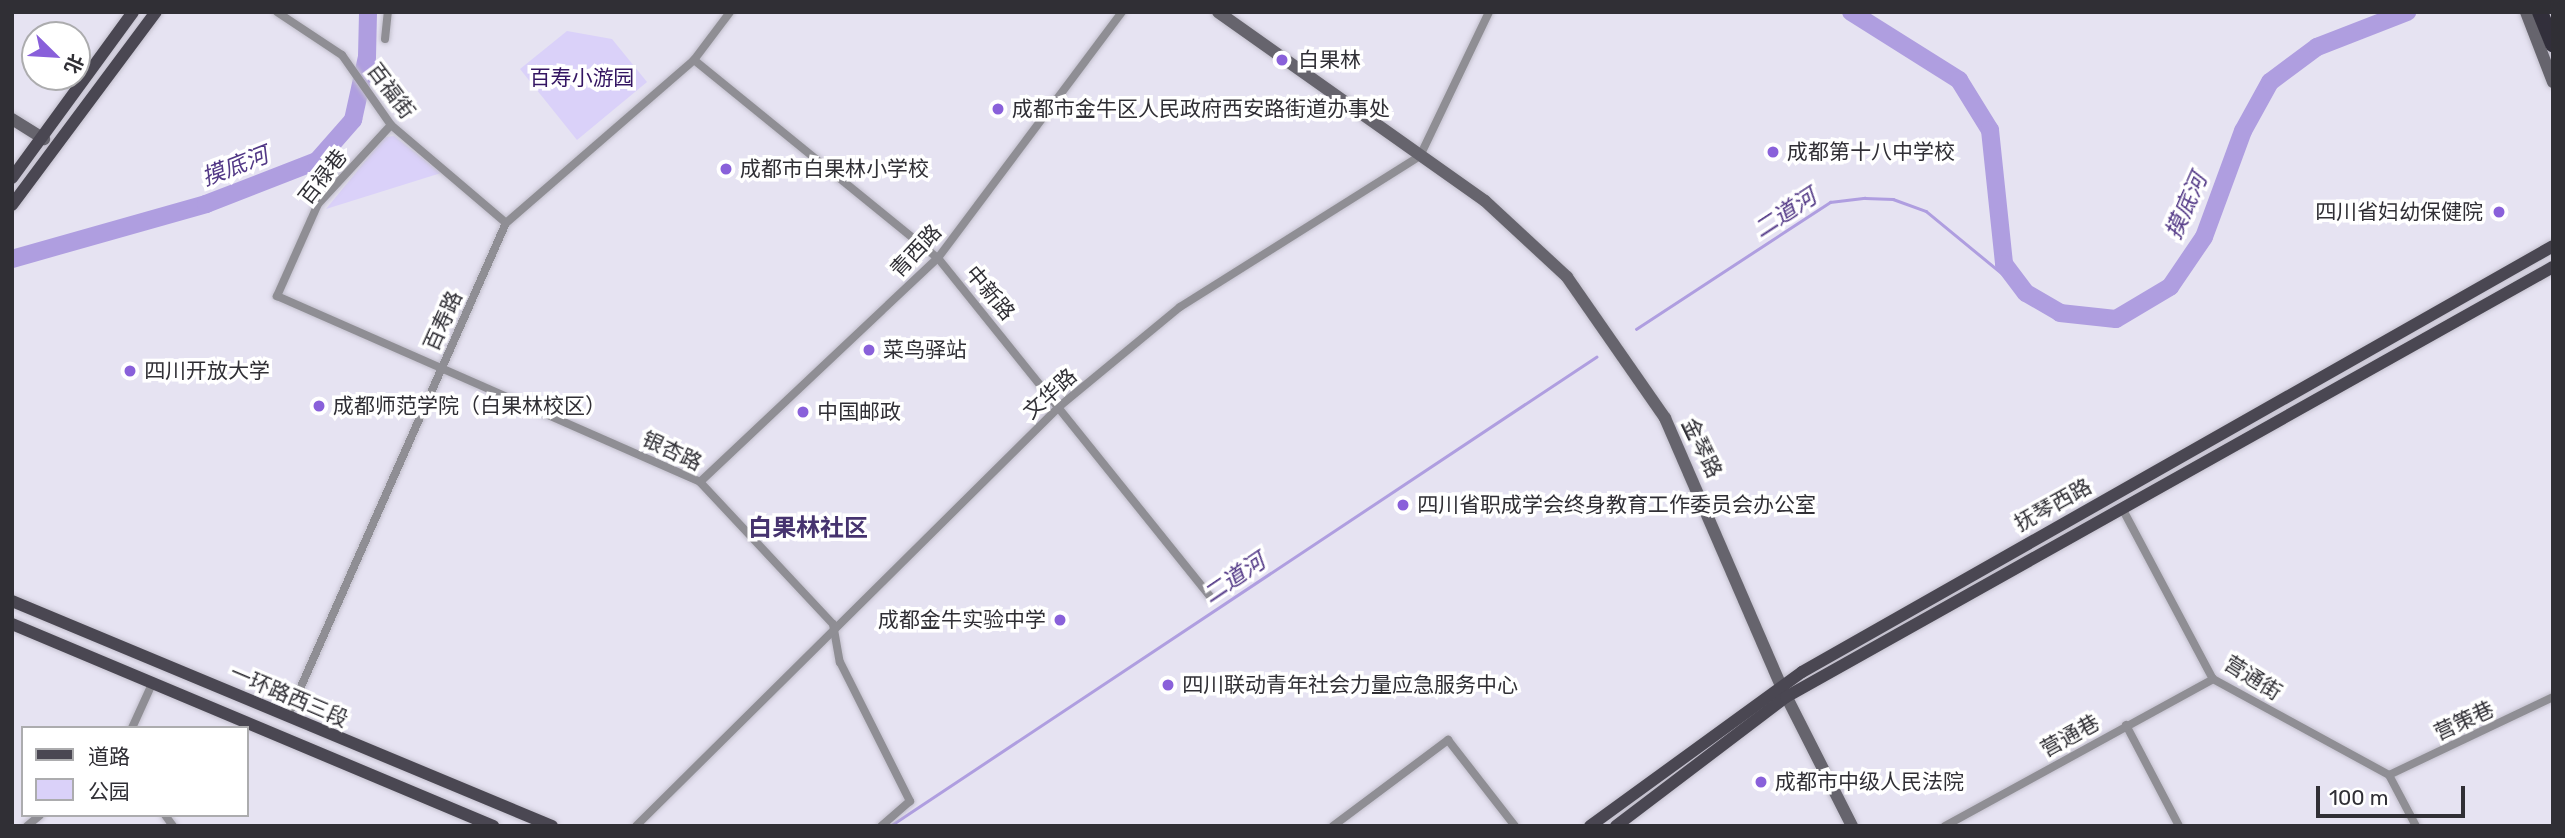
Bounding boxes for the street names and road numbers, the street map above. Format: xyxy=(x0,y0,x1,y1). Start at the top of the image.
street label: 百福街 xyxy=(362,58,420,124)
street label: 百禄巷 xyxy=(294,144,352,210)
street label: 青西路 xyxy=(885,219,947,283)
street label: 中新路 xyxy=(960,261,1020,325)
street label: 百寿路 xyxy=(419,287,467,355)
street label: 文华路 xyxy=(1018,364,1082,424)
street label: 金琴路 xyxy=(1677,414,1727,482)
street label: 银杏路 xyxy=(638,426,706,476)
street label: 抚琴西路 xyxy=(2010,474,2096,536)
street label: 营通街 xyxy=(2220,651,2286,705)
street label: 一环路西三段 xyxy=(226,660,352,732)
street label: 营策巷 xyxy=(2430,696,2498,746)
street label: 营通巷 xyxy=(2036,710,2104,762)

